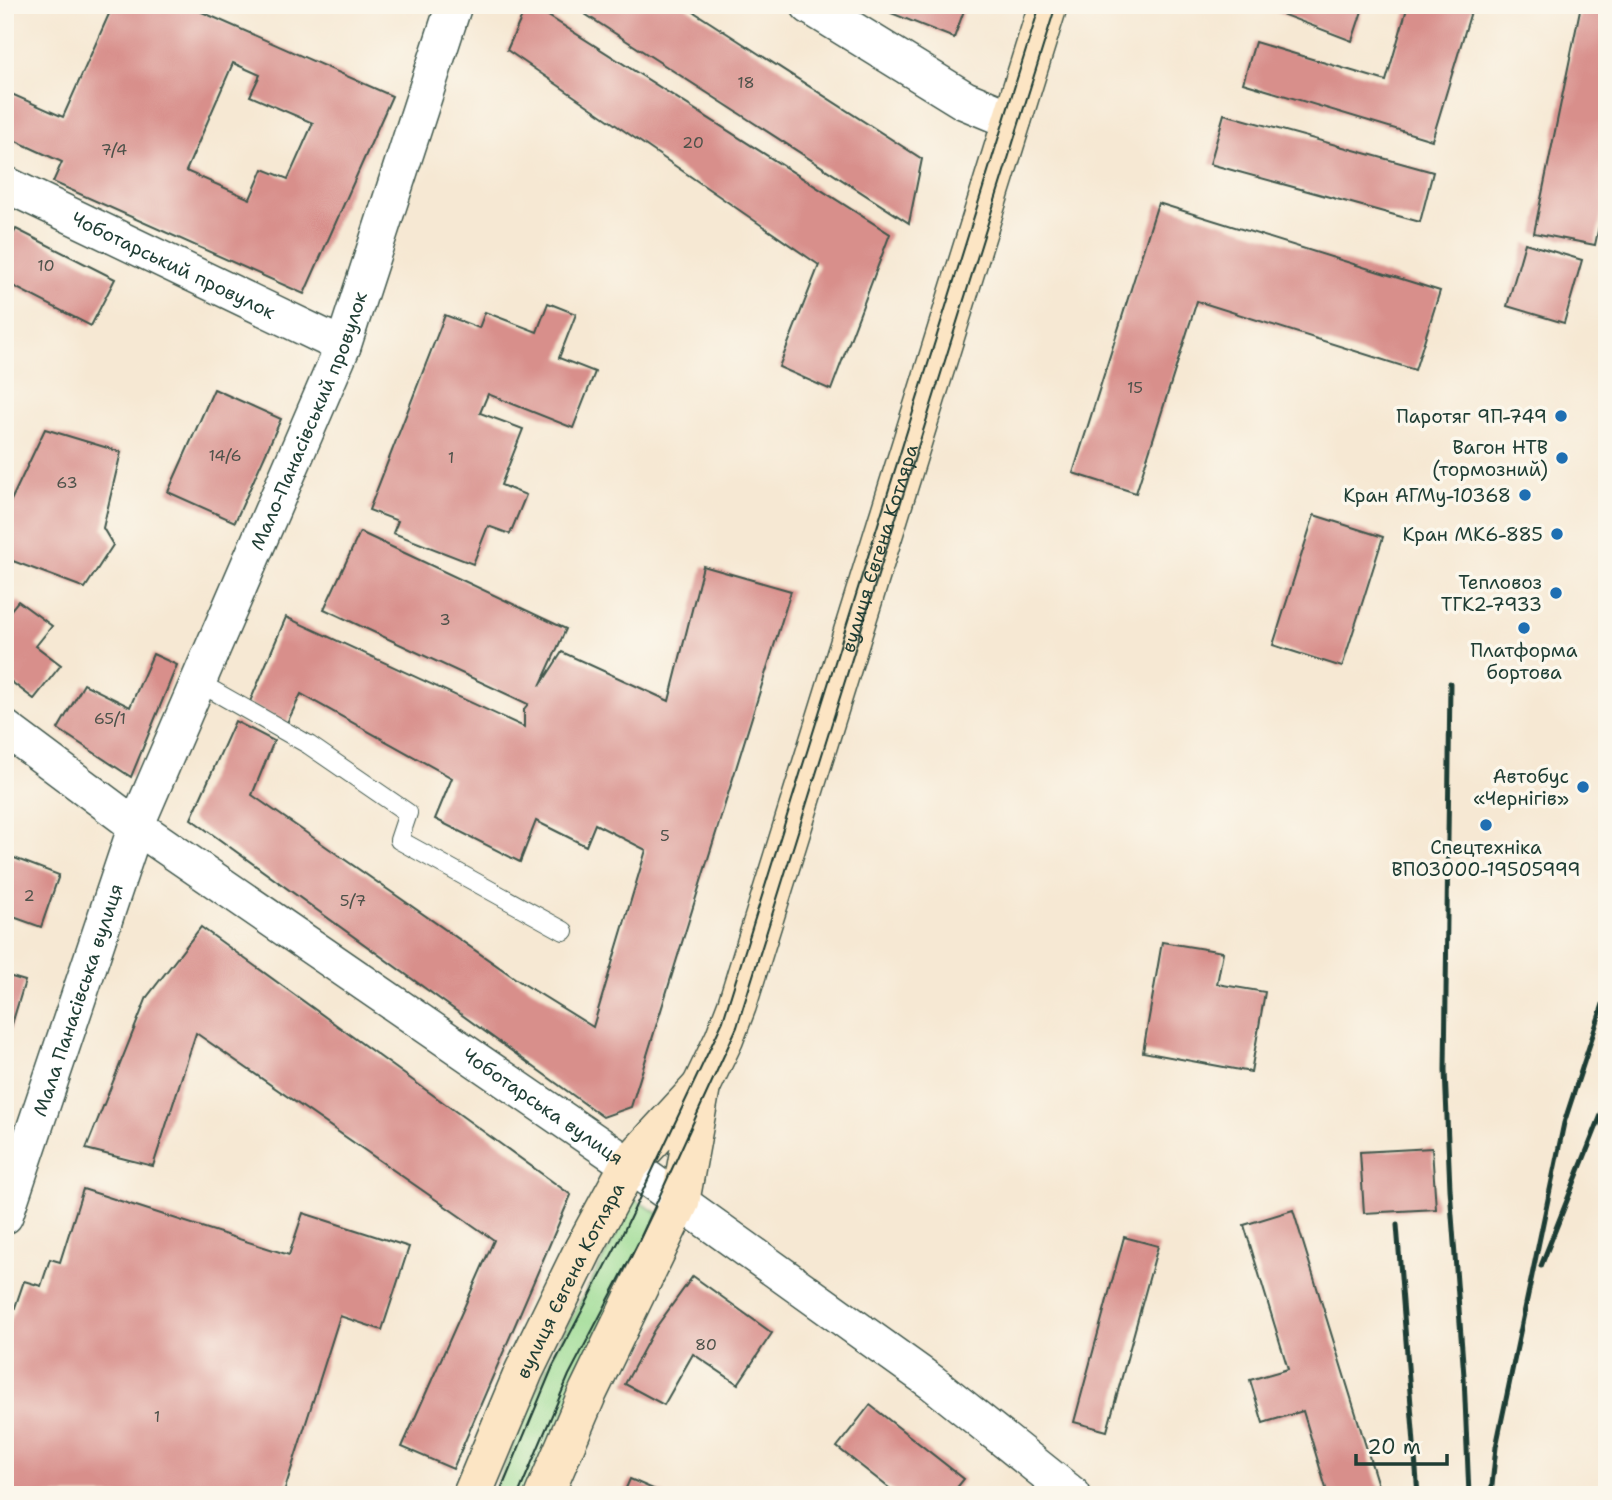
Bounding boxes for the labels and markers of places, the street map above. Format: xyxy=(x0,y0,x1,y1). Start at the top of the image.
place label: Паротяг 9П-749 xyxy=(1396,404,1547,429)
marker: Паротяг 9П-749 xyxy=(1553,408,1569,424)
place label: Вагон НТВ (тормозний) xyxy=(1432,435,1548,482)
marker: Вагон НТВ (тормозний) xyxy=(1554,450,1570,466)
place label: Кран АГМу-10368 xyxy=(1343,483,1511,508)
marker: Кран АГМу-10368 xyxy=(1517,487,1533,503)
place label: Кран МК6-885 xyxy=(1403,522,1543,547)
marker: Кран МК6-885 xyxy=(1549,526,1565,542)
place label: Тепловоз ТГК2-7933 xyxy=(1441,570,1542,617)
marker: Тепловоз ТГК2-7933 xyxy=(1548,585,1564,601)
marker: Платформа бортова xyxy=(1516,620,1532,636)
place label: Платформа бортова xyxy=(1471,638,1578,685)
place label: Автобус «Чернігів» xyxy=(1473,764,1569,811)
marker: Автобус «Чернігів» xyxy=(1575,779,1591,795)
marker: Спецтехніка ВПО3000-19505999 xyxy=(1478,817,1494,833)
place label: Спецтехніка ВПО3000-19505999 xyxy=(1391,835,1581,882)

